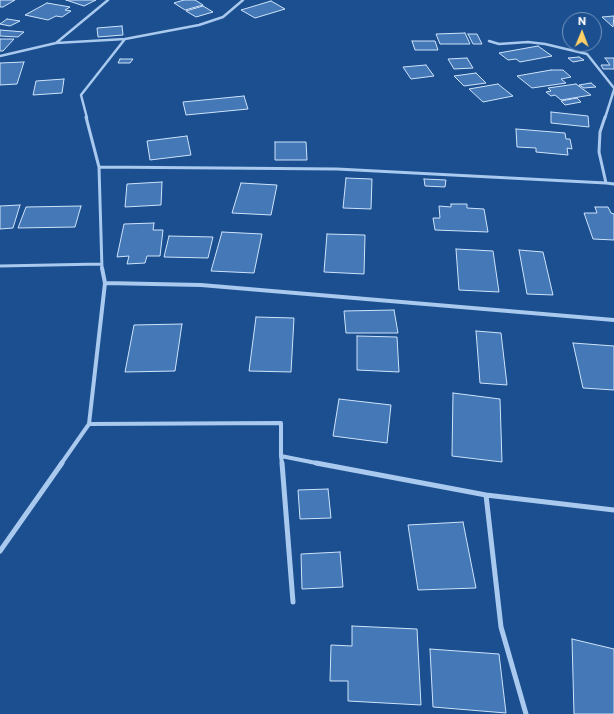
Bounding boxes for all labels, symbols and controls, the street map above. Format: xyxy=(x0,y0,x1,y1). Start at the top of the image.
north arrow xyxy=(562,12,602,52)
text: N xyxy=(578,14,586,27)

